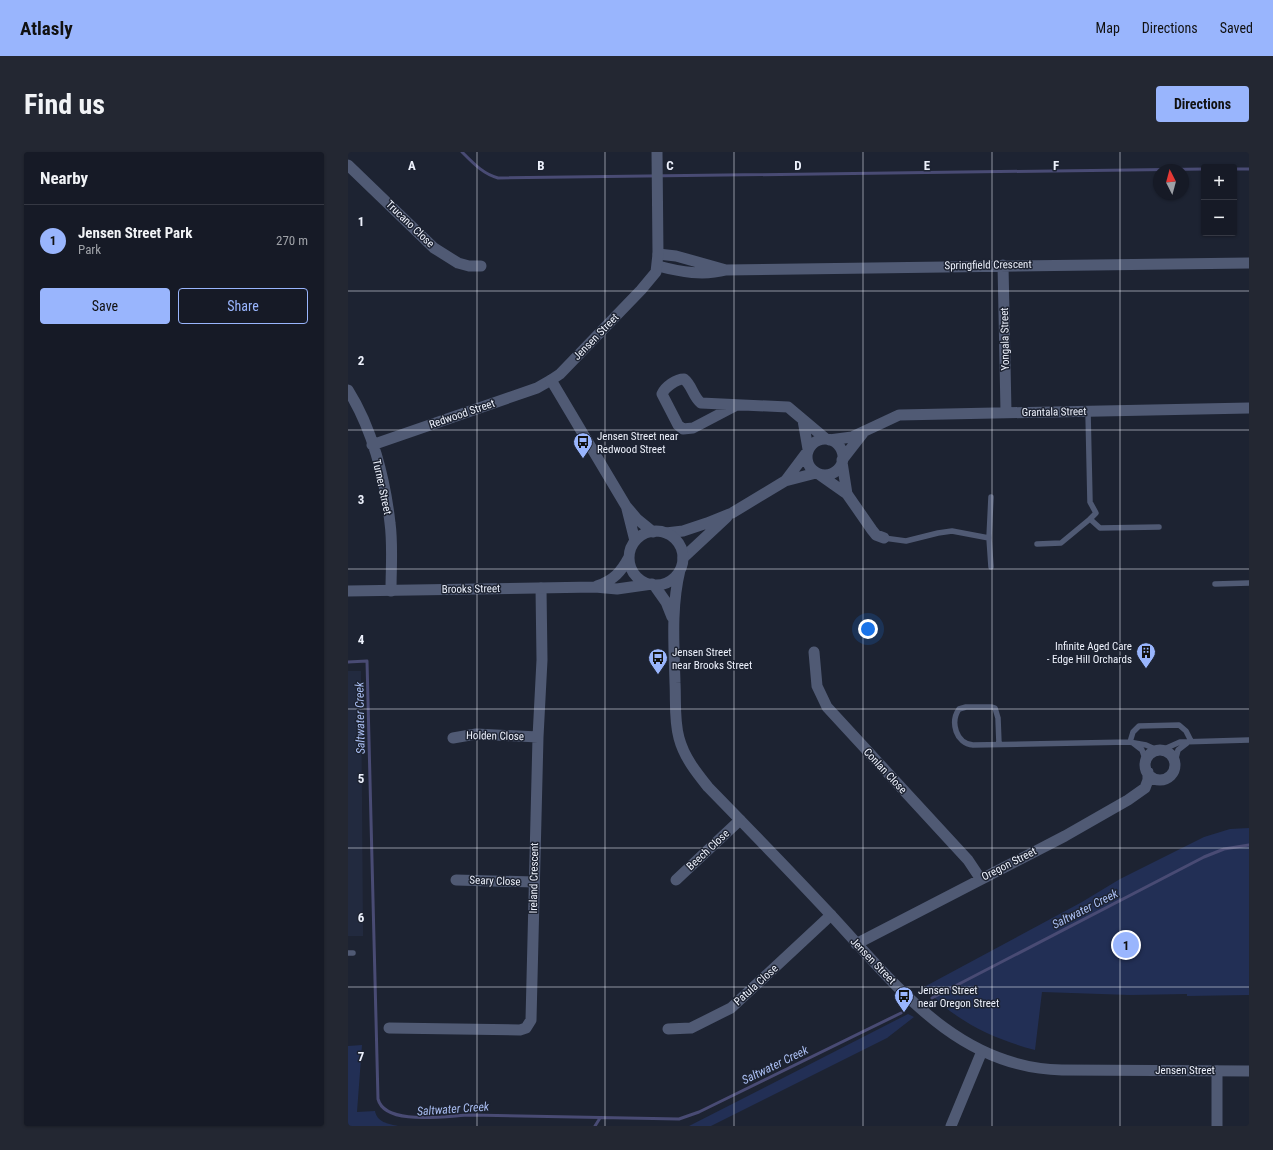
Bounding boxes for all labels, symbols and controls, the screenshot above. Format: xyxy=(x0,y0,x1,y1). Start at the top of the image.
text: Atlasly xyxy=(20,17,73,40)
text: Map xyxy=(1096,20,1120,36)
text: Directions xyxy=(1142,20,1198,36)
text: Saved xyxy=(1220,20,1253,36)
button: Directions xyxy=(1156,86,1249,122)
text: Find us xyxy=(24,88,105,121)
text: A xyxy=(408,158,416,173)
text: B xyxy=(537,158,545,173)
text: C xyxy=(666,158,674,173)
text: D xyxy=(794,158,802,173)
text: E xyxy=(924,158,931,173)
text: F xyxy=(1053,158,1059,173)
north arrow xyxy=(1153,164,1189,200)
map controls xyxy=(1201,164,1237,236)
button: + xyxy=(1201,164,1237,200)
text: Nearby xyxy=(40,168,88,188)
street label: Trucano Close xyxy=(383,198,437,250)
button: − xyxy=(1201,200,1237,236)
text: 1 xyxy=(358,214,364,229)
text: Jensen Street Park xyxy=(78,224,192,242)
text: 1 xyxy=(50,233,56,248)
text: 270 m xyxy=(276,233,308,248)
text: Park xyxy=(78,242,101,257)
street label: Springfield Crescent xyxy=(944,258,1032,272)
button: Save xyxy=(40,288,170,324)
button: Share xyxy=(178,288,308,324)
street label: Yongala Street xyxy=(998,307,1012,371)
street label: Jensen Street xyxy=(571,311,621,363)
text: 2 xyxy=(358,353,365,368)
street label: Redwood Street xyxy=(428,397,496,431)
street label: Grantala Street xyxy=(1021,405,1087,419)
place label: Jensen Street near Redwood Street xyxy=(597,430,679,456)
bus stop icon: Jensen Street near Redwood Street xyxy=(572,431,594,459)
street label: Turner Street xyxy=(370,458,394,516)
text: 3 xyxy=(358,492,364,507)
street label: Brooks Street xyxy=(442,582,500,596)
your location xyxy=(858,619,878,639)
text: 4 xyxy=(358,632,365,647)
place label: Infinite Aged Care - Edge Hill Orchards xyxy=(1047,640,1132,666)
building icon: Infinite Aged Care - Edge Hill Orchards xyxy=(1135,641,1157,669)
place label: Jensen Street near Brooks Street xyxy=(672,646,752,672)
bus stop icon: Jensen Street near Brooks Street xyxy=(647,647,669,675)
water label: Saltwater Creek xyxy=(352,681,368,754)
street label: Holden Close xyxy=(466,729,524,743)
street label: Conlan Close xyxy=(861,746,909,796)
text: 5 xyxy=(358,771,365,786)
street label: Beech Close xyxy=(684,827,732,873)
street label: Ireland Crescent xyxy=(527,843,541,913)
street label: Oregon Street xyxy=(979,845,1039,883)
street label: Seary Close xyxy=(469,874,521,888)
water label: Saltwater Creek xyxy=(1050,886,1121,932)
text: 6 xyxy=(358,910,365,925)
pin: 1 xyxy=(1113,930,1139,960)
street label: Jensen Street xyxy=(848,935,898,987)
street label: Patula Close xyxy=(731,962,781,1008)
place label: Jensen Street near Oregon Street xyxy=(918,984,999,1010)
bus stop icon: Jensen Street near Oregon Street xyxy=(893,985,915,1013)
water label: Saltwater Creek xyxy=(739,1043,811,1087)
text: 7 xyxy=(358,1049,365,1064)
street label: Jensen Street xyxy=(1155,1064,1215,1077)
water label: Saltwater Creek xyxy=(416,1099,490,1119)

